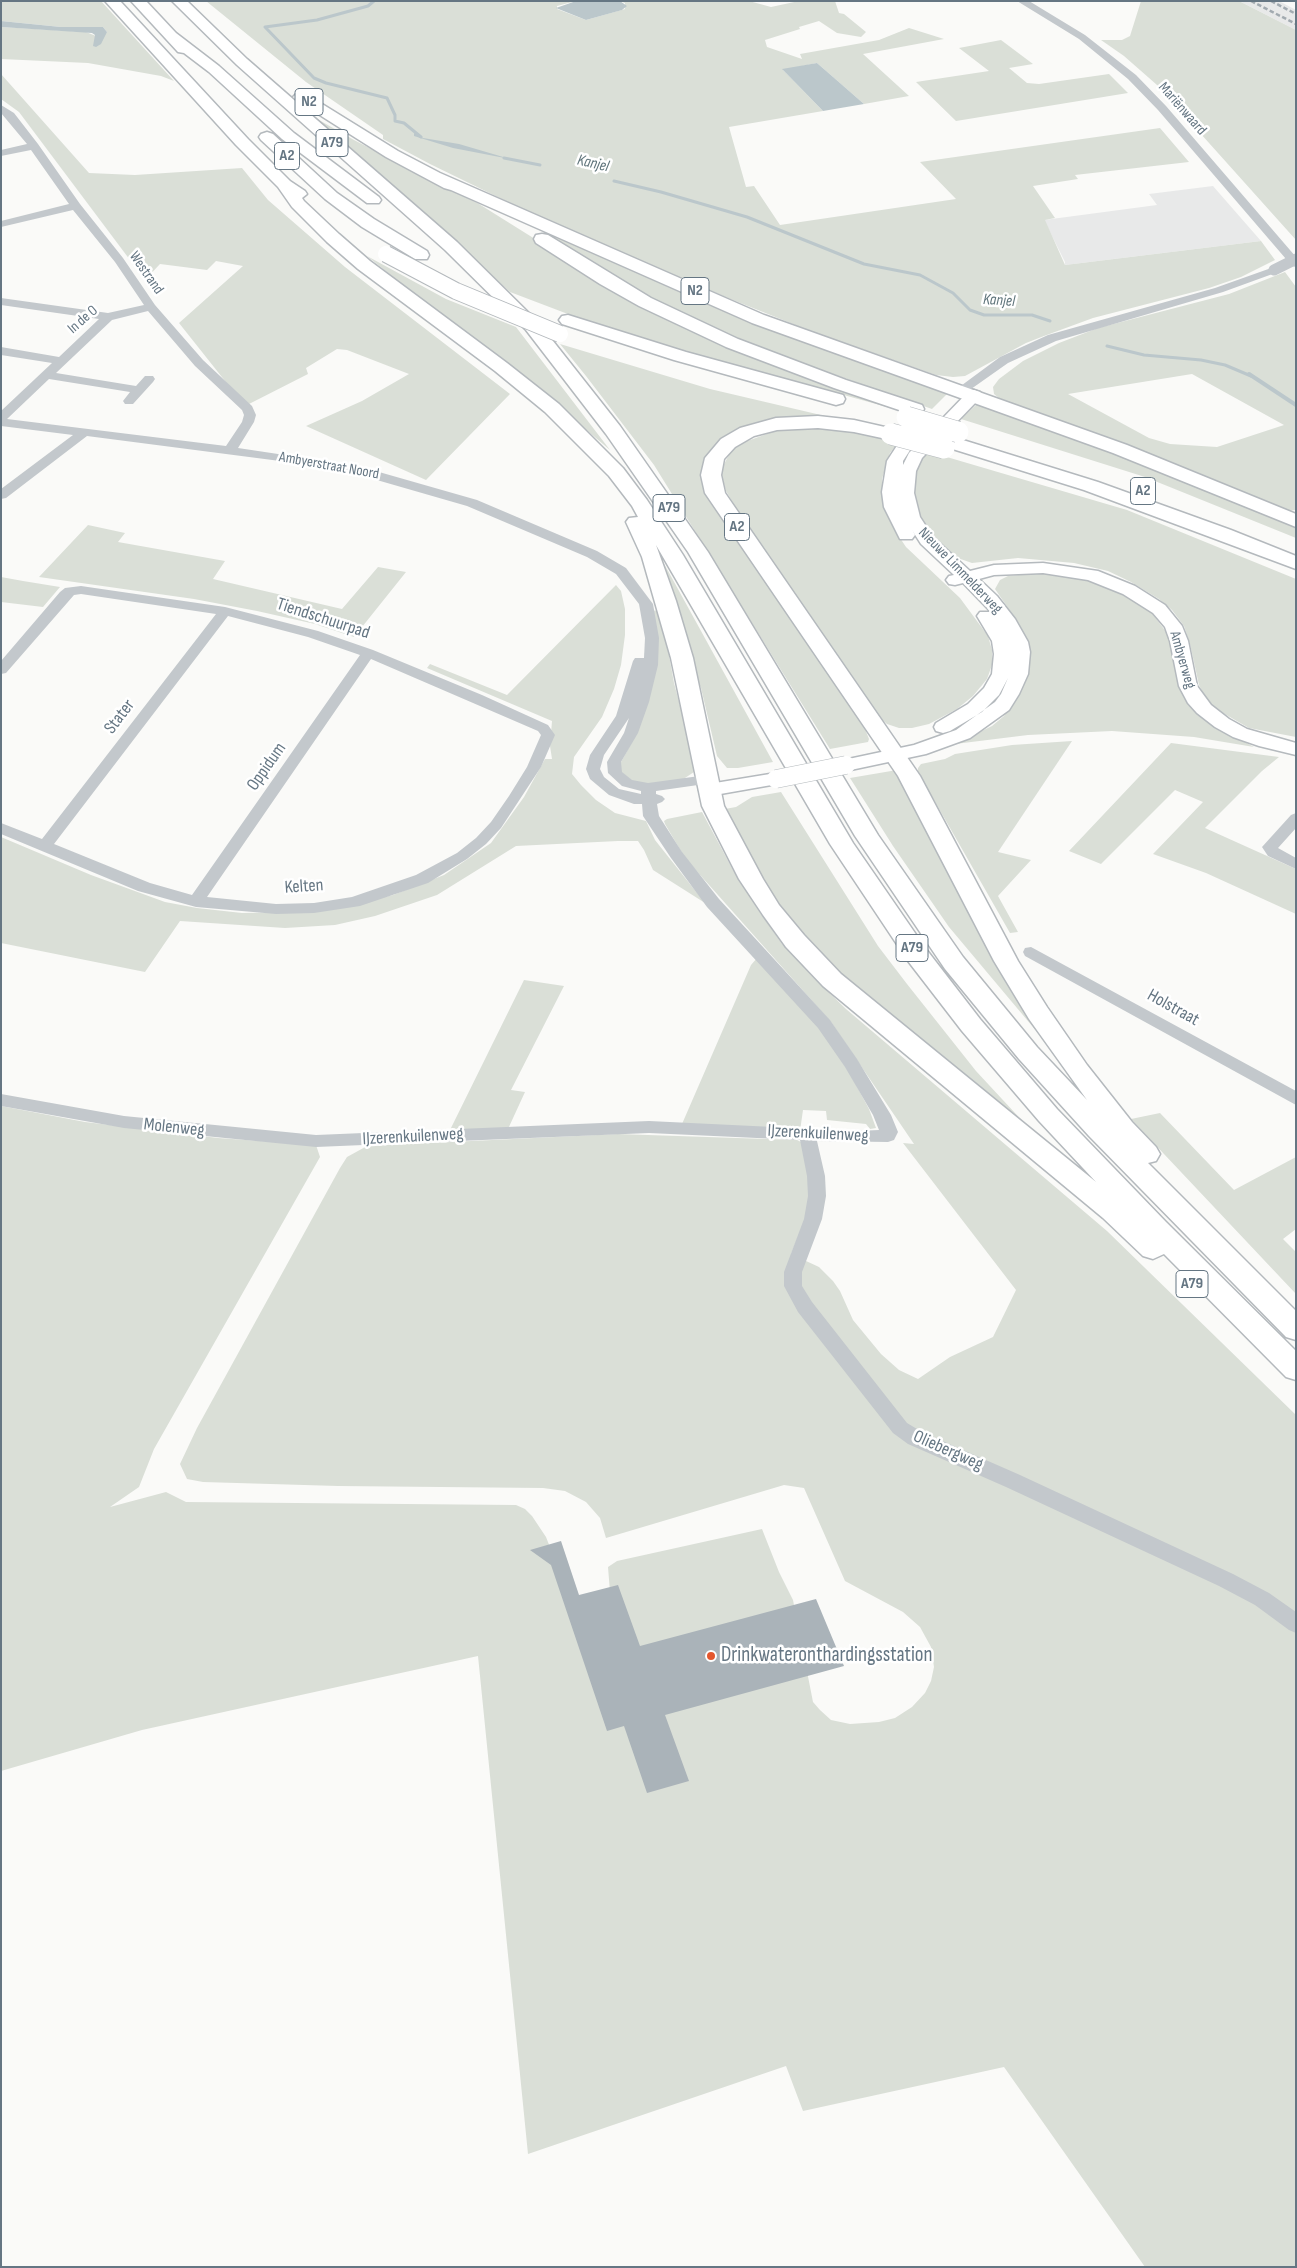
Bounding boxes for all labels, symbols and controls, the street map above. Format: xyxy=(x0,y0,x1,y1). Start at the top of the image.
street label: Mariënwaard xyxy=(1154,79,1210,139)
road number: N2 xyxy=(295,88,323,115)
road number: A79 xyxy=(316,130,348,156)
road number: A2 xyxy=(274,142,300,170)
water label: Kanjel xyxy=(575,151,611,177)
street label: Westrand xyxy=(125,248,167,298)
road number: N2 xyxy=(681,278,709,304)
water label: Kanjel xyxy=(982,290,1016,312)
street label: In de O xyxy=(64,302,102,338)
street label: Ambyerstraat Noord xyxy=(278,448,380,484)
road number: A2 xyxy=(1130,478,1156,504)
road number: A79 xyxy=(653,494,685,522)
road number: A2 xyxy=(724,514,750,540)
street label: Nieuwe Limmelderweg xyxy=(914,524,1006,618)
street label: Tiendschuurpad xyxy=(274,594,372,644)
street label: Ambyerweg xyxy=(1165,629,1199,691)
street label: Stater xyxy=(100,695,140,739)
street label: Oppidum xyxy=(243,739,291,795)
street label: Kelten xyxy=(284,875,324,899)
road number: A79 xyxy=(896,934,928,961)
street label: Holstraat xyxy=(1143,985,1203,1031)
street label: Molenweg xyxy=(143,1114,205,1142)
street label: IJzerenkuilenweg xyxy=(767,1121,869,1147)
street label: IJzerenkuilenweg xyxy=(362,1124,464,1150)
road number: A79 xyxy=(1176,1270,1208,1298)
street label: Oliebergweg xyxy=(910,1426,986,1476)
place label: Drinkwateronthardingsstation xyxy=(721,1643,933,1669)
marker: Drinkwateronthardingsstation xyxy=(705,1650,717,1662)

